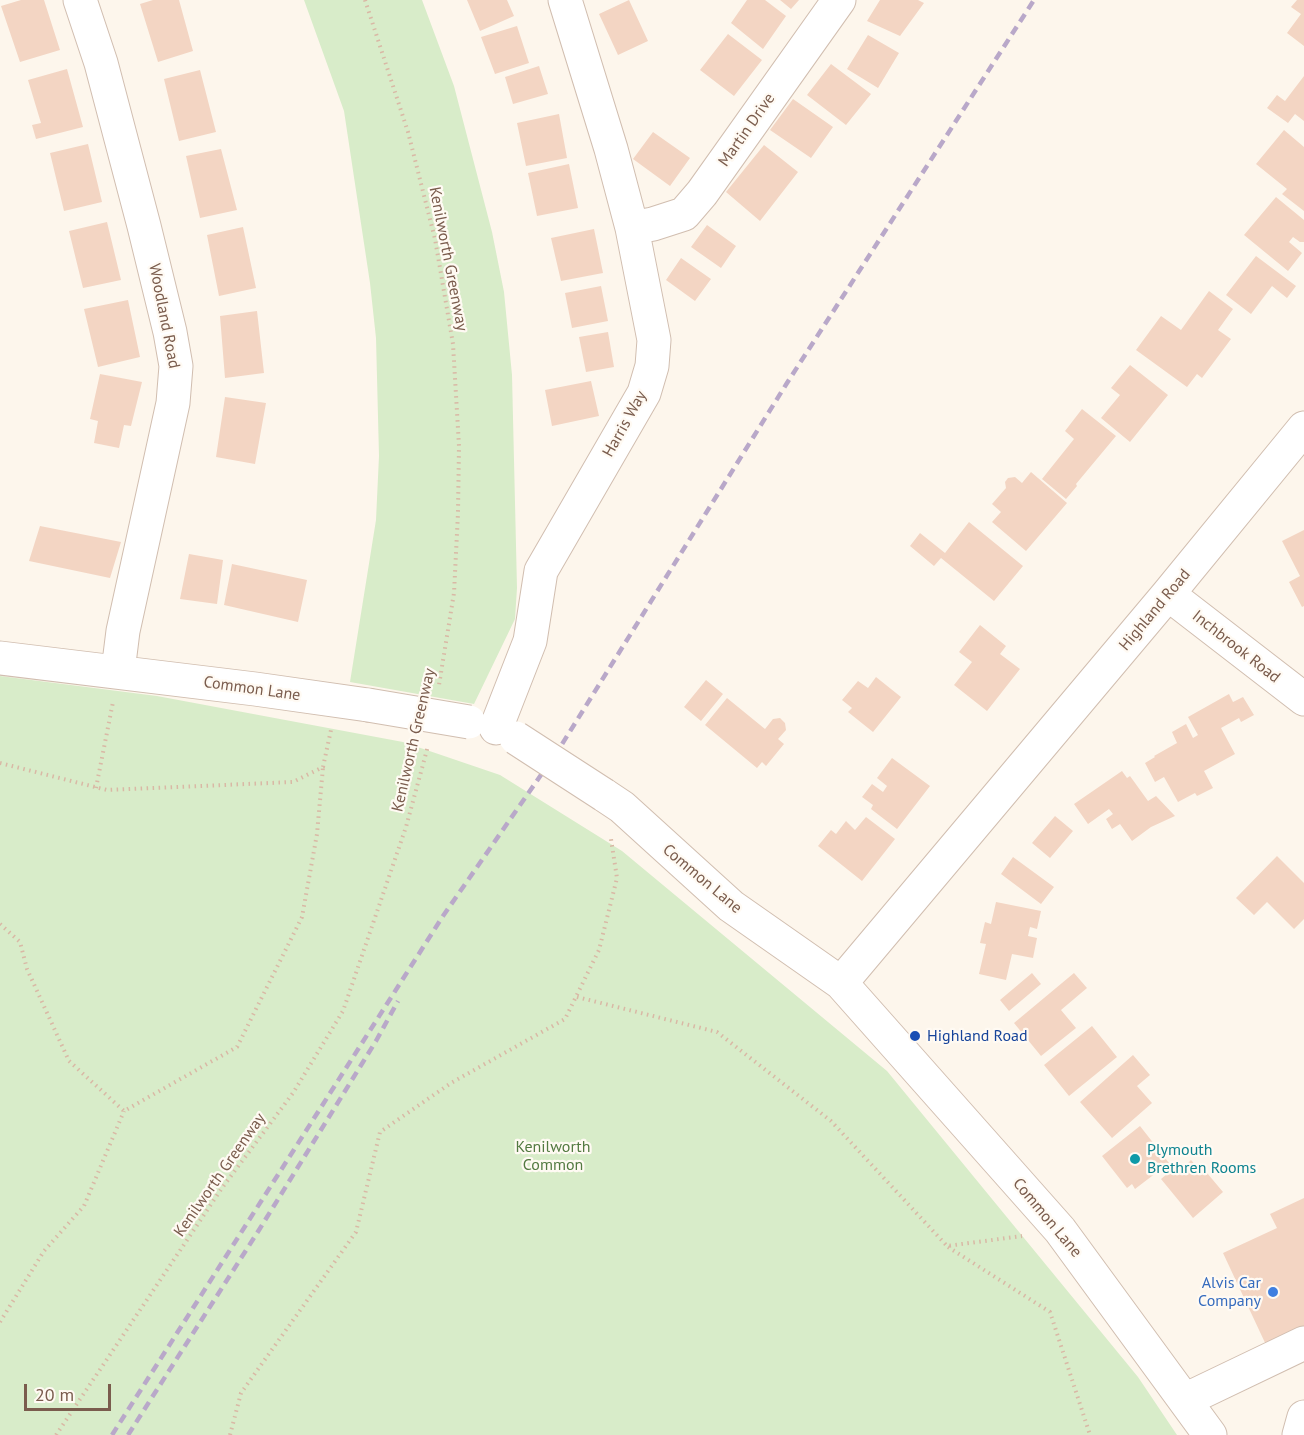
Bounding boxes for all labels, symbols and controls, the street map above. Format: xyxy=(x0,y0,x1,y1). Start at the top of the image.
street label: Martin Drive xyxy=(715,90,779,170)
street label: Kenilworth Greenway xyxy=(425,185,471,333)
street label: Woodland Road xyxy=(144,262,184,370)
street label: Harris Way xyxy=(599,387,651,461)
street label: Highland Road xyxy=(1115,565,1195,655)
street label: Inchbrook Road xyxy=(1188,607,1284,687)
street label: Kenilworth Greenway xyxy=(388,666,440,814)
street label: Common Lane xyxy=(202,673,302,705)
street label: Common Lane xyxy=(658,840,746,918)
place label: Highland Road xyxy=(927,1026,1027,1046)
marker: Highland Road xyxy=(908,1029,922,1043)
street label: Kenilworth Greenway xyxy=(170,1109,270,1241)
park label: Kenilworth Common xyxy=(515,1137,591,1175)
place label: Plymouth Brethren Rooms xyxy=(1147,1140,1256,1178)
marker: Plymouth Brethren Rooms xyxy=(1128,1152,1142,1166)
street label: Common Lane xyxy=(1008,1174,1086,1262)
place label: Alvis Car Company xyxy=(1198,1273,1261,1311)
marker: Alvis Car Company xyxy=(1266,1285,1280,1299)
scale bar xyxy=(27,1372,114,1410)
text: 20 m xyxy=(35,1383,74,1406)

